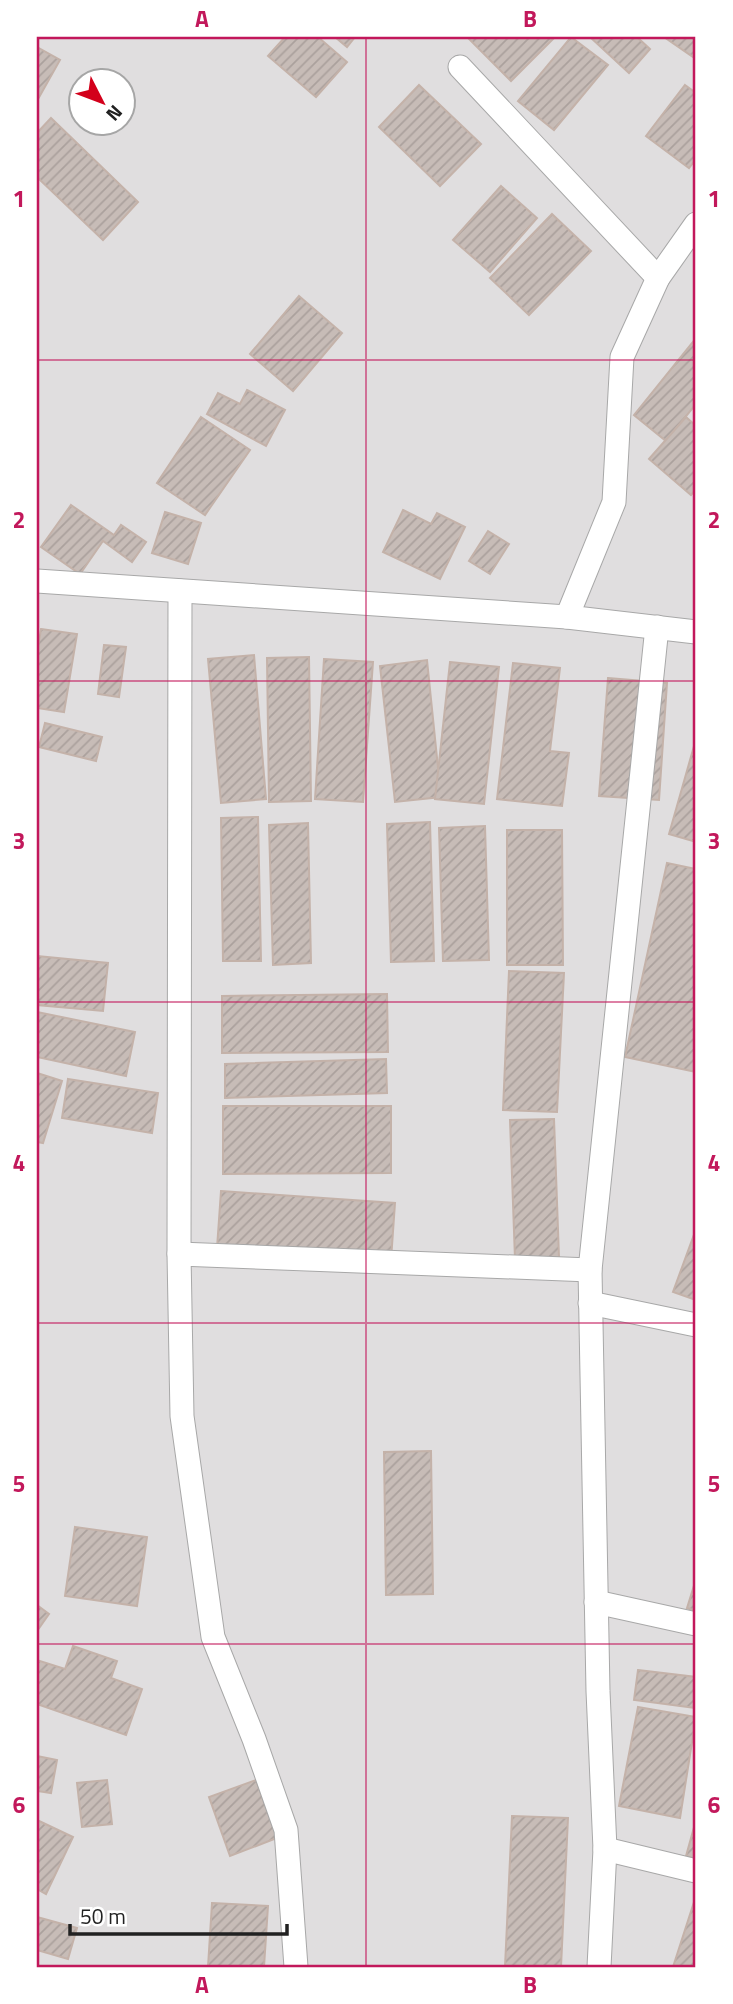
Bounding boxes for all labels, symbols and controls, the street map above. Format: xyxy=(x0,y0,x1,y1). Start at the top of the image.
text: A xyxy=(195,1,209,36)
text: B xyxy=(523,1,537,36)
north arrow xyxy=(66,66,136,136)
text: N xyxy=(100,99,130,128)
text: 1 xyxy=(13,181,25,216)
text: 1 xyxy=(708,181,720,216)
text: 2 xyxy=(13,502,25,537)
text: 2 xyxy=(708,502,720,537)
text: 3 xyxy=(13,823,25,858)
text: 3 xyxy=(708,823,720,858)
text: 4 xyxy=(13,1145,25,1180)
text: 4 xyxy=(708,1145,720,1180)
text: 5 xyxy=(13,1466,25,1501)
text: 5 xyxy=(708,1466,720,1501)
text: 6 xyxy=(13,1787,26,1822)
text: 6 xyxy=(708,1787,721,1822)
scale bar xyxy=(70,1892,287,1936)
text: 50 m xyxy=(80,1900,126,1932)
text: A xyxy=(195,1967,209,2002)
text: B xyxy=(523,1967,537,2002)

